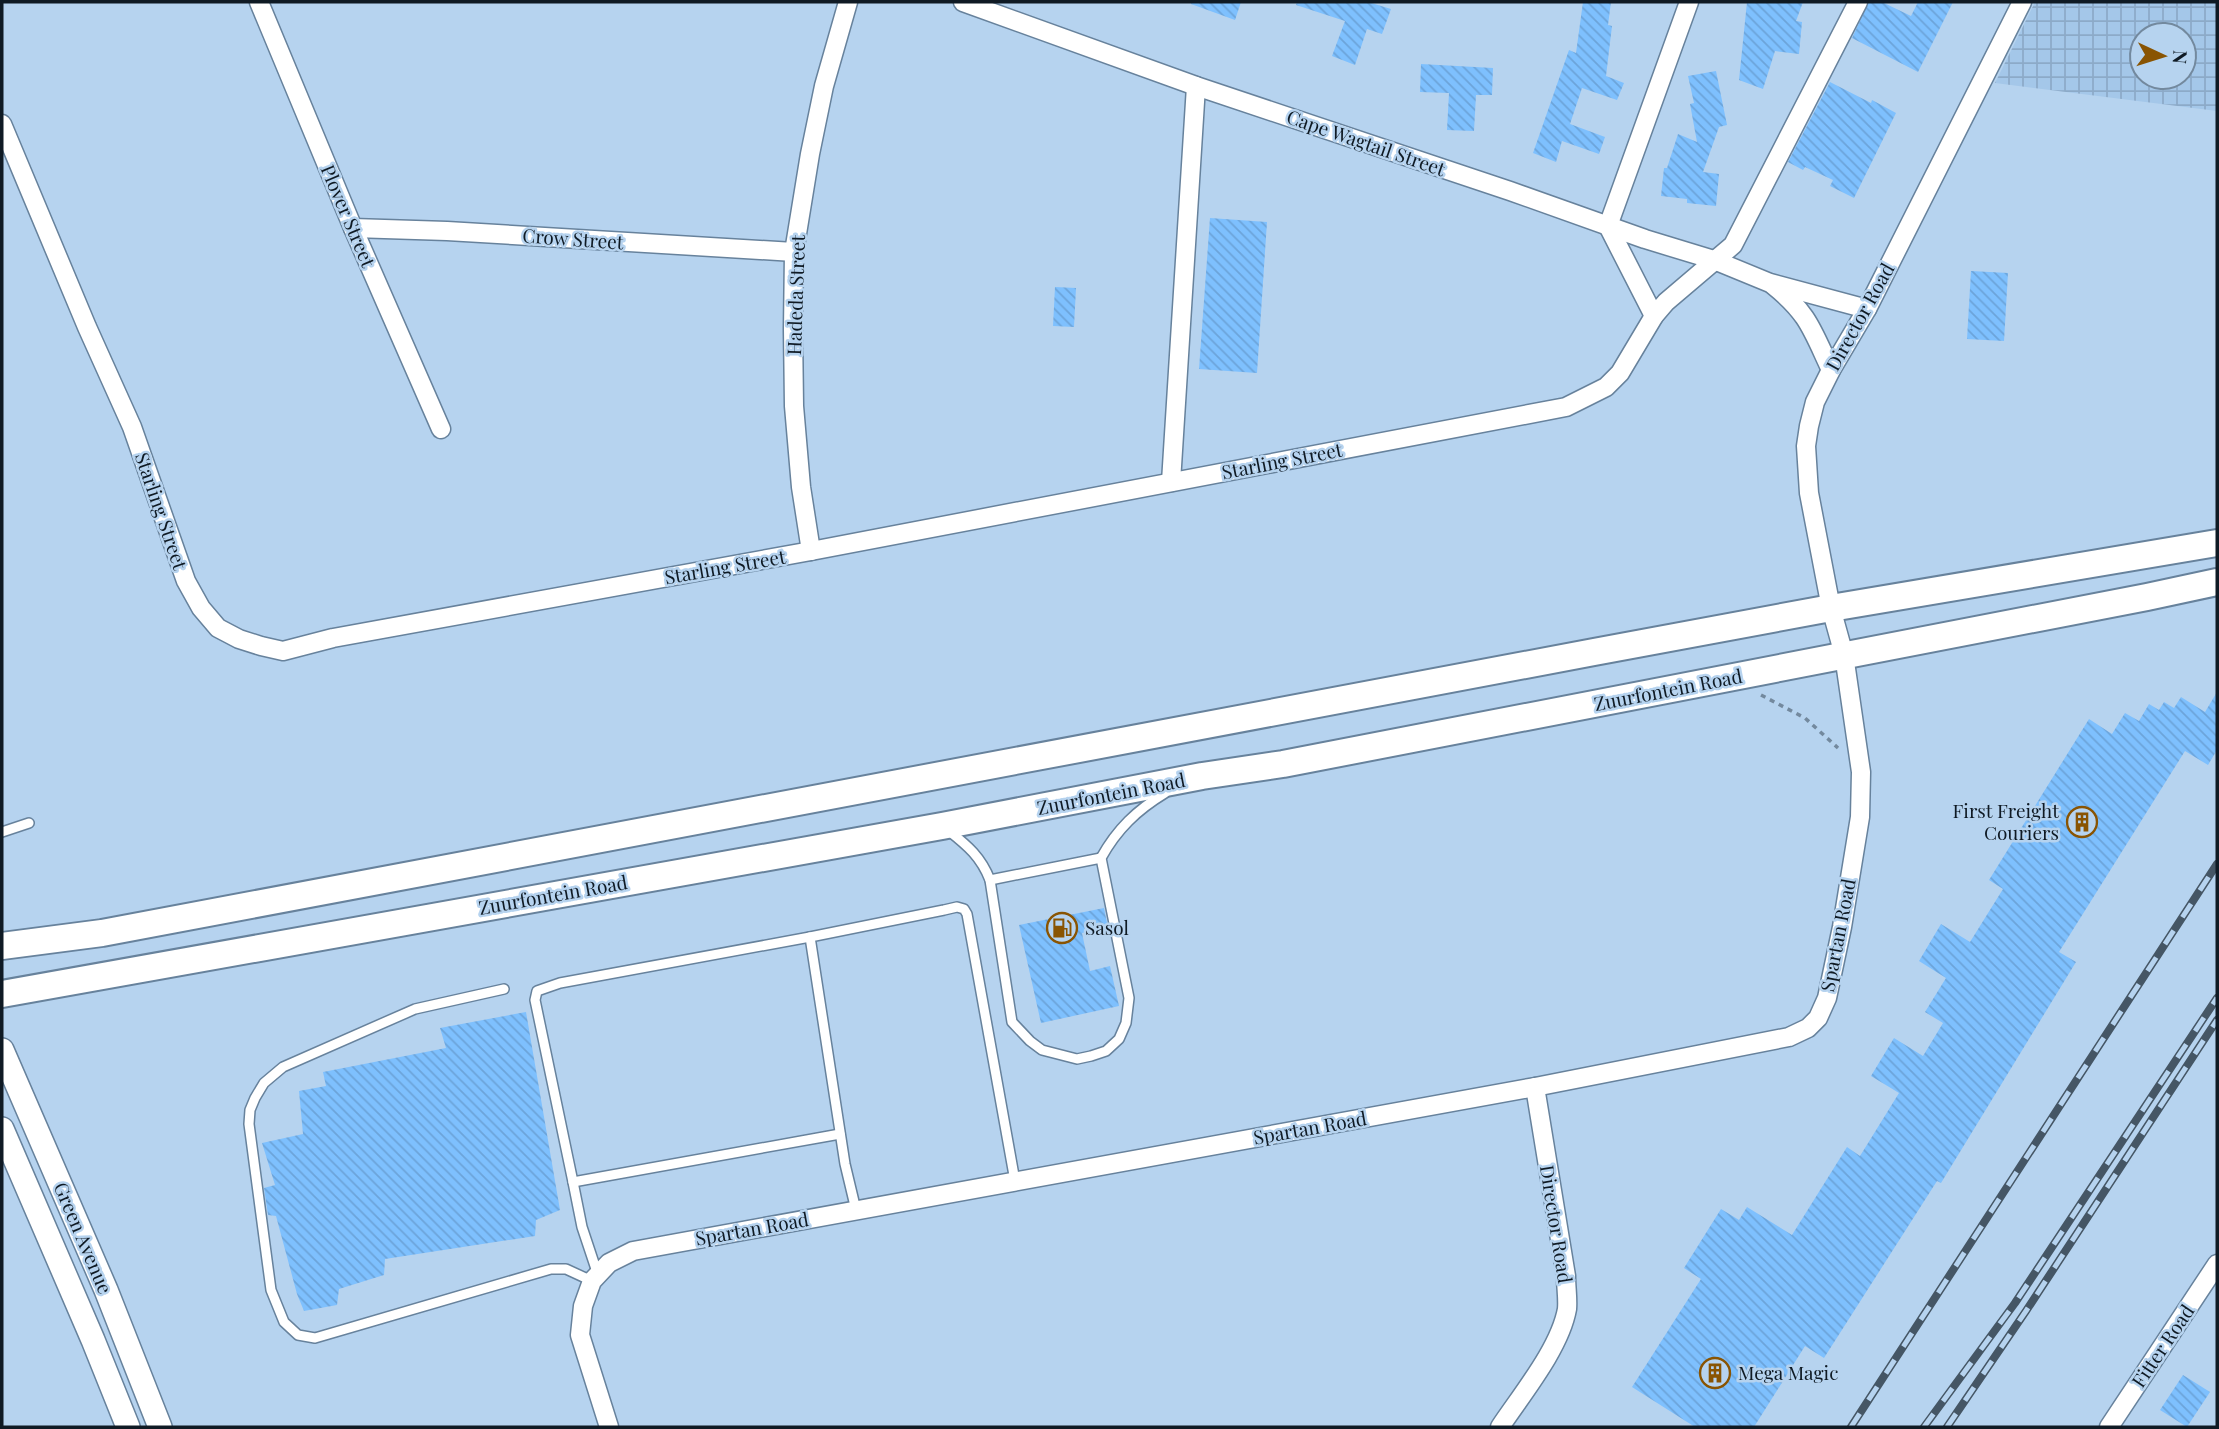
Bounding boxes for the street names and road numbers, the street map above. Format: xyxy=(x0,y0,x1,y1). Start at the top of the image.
street label: Cape Wagtail Street xyxy=(1284,103,1449,181)
street label: Plover Street xyxy=(316,160,382,271)
street label: Crow Street xyxy=(522,222,625,255)
street label: Hadeda Street xyxy=(780,234,810,356)
street label: Director Road xyxy=(1819,258,1899,375)
street label: Starling Street xyxy=(1219,436,1345,484)
street label: Starling Street xyxy=(130,449,194,573)
street label: Starling Street xyxy=(662,543,788,589)
street label: Zuurfontein Road xyxy=(1591,662,1744,716)
street label: Zuurfontein Road xyxy=(1034,766,1187,820)
street label: Zuurfontein Road xyxy=(476,868,629,920)
street label: Spartan Road xyxy=(1813,876,1861,994)
street label: Spartan Road xyxy=(1251,1104,1369,1150)
street label: Director Road xyxy=(1535,1163,1579,1285)
street label: Green Avenue xyxy=(49,1178,119,1297)
street label: Spartan Road xyxy=(693,1205,811,1251)
street label: Fitter Road xyxy=(2125,1299,2199,1392)

